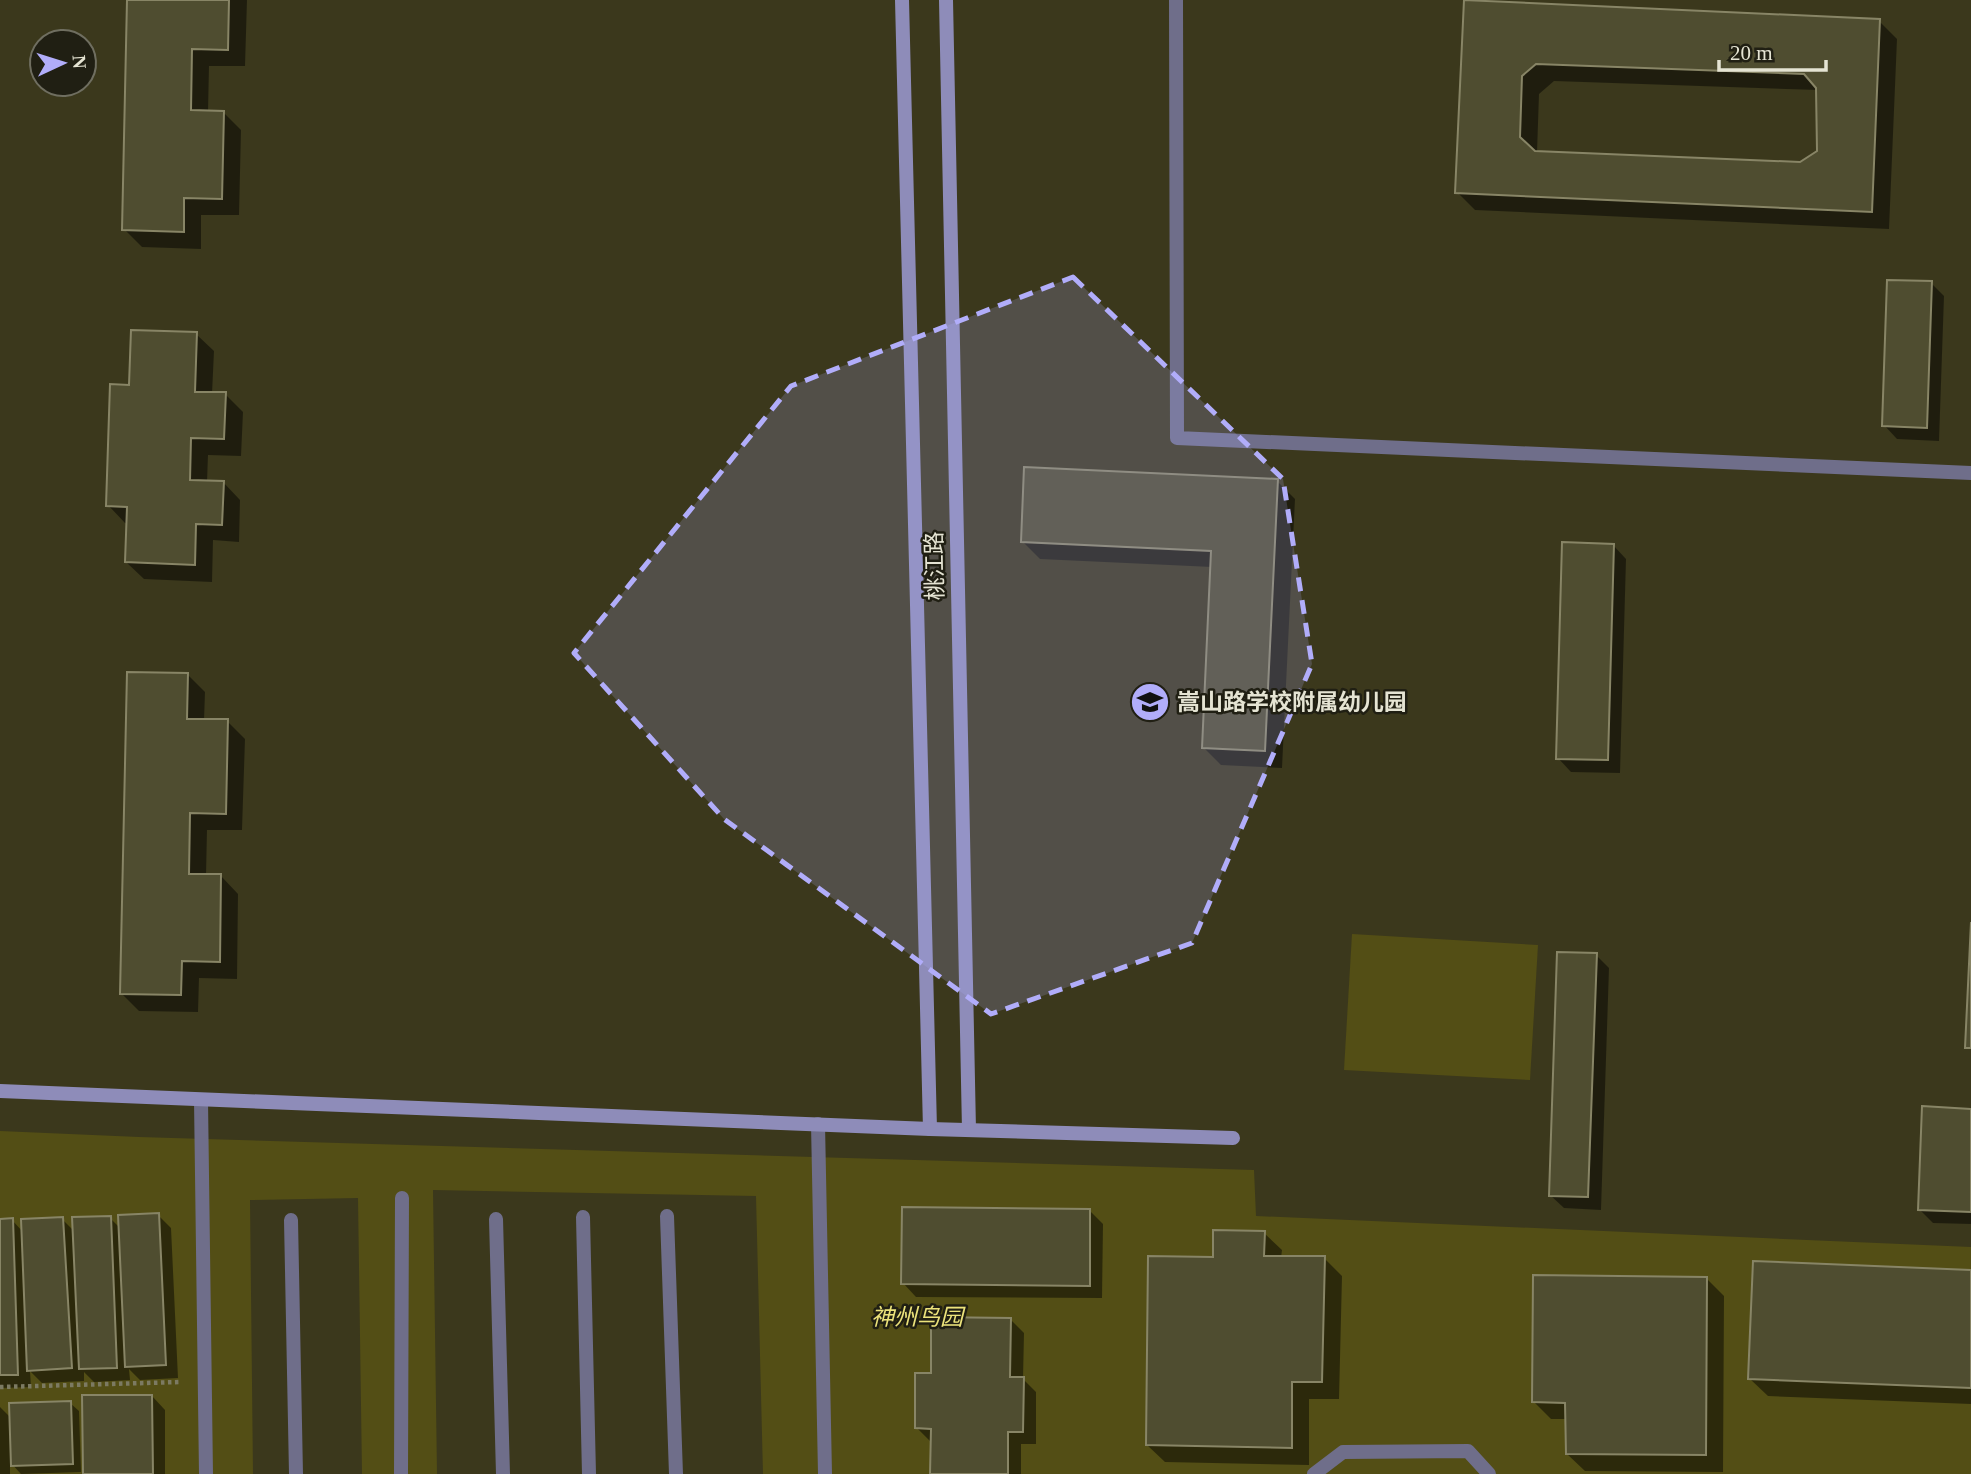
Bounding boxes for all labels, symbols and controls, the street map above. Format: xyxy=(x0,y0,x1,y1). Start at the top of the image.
north arrow xyxy=(28,28,98,98)
scale bar xyxy=(1719,28,1826,72)
text: 20 m xyxy=(1730,41,1773,65)
text: N xyxy=(69,54,90,70)
street label: 桃江路 xyxy=(922,531,948,601)
school or university icon: 嵩山路学校附属幼儿园 xyxy=(1129,681,1171,723)
place label: 嵩山路学校附属幼儿园 xyxy=(1177,690,1407,715)
park label: 神州鸟园 xyxy=(871,1305,966,1330)

